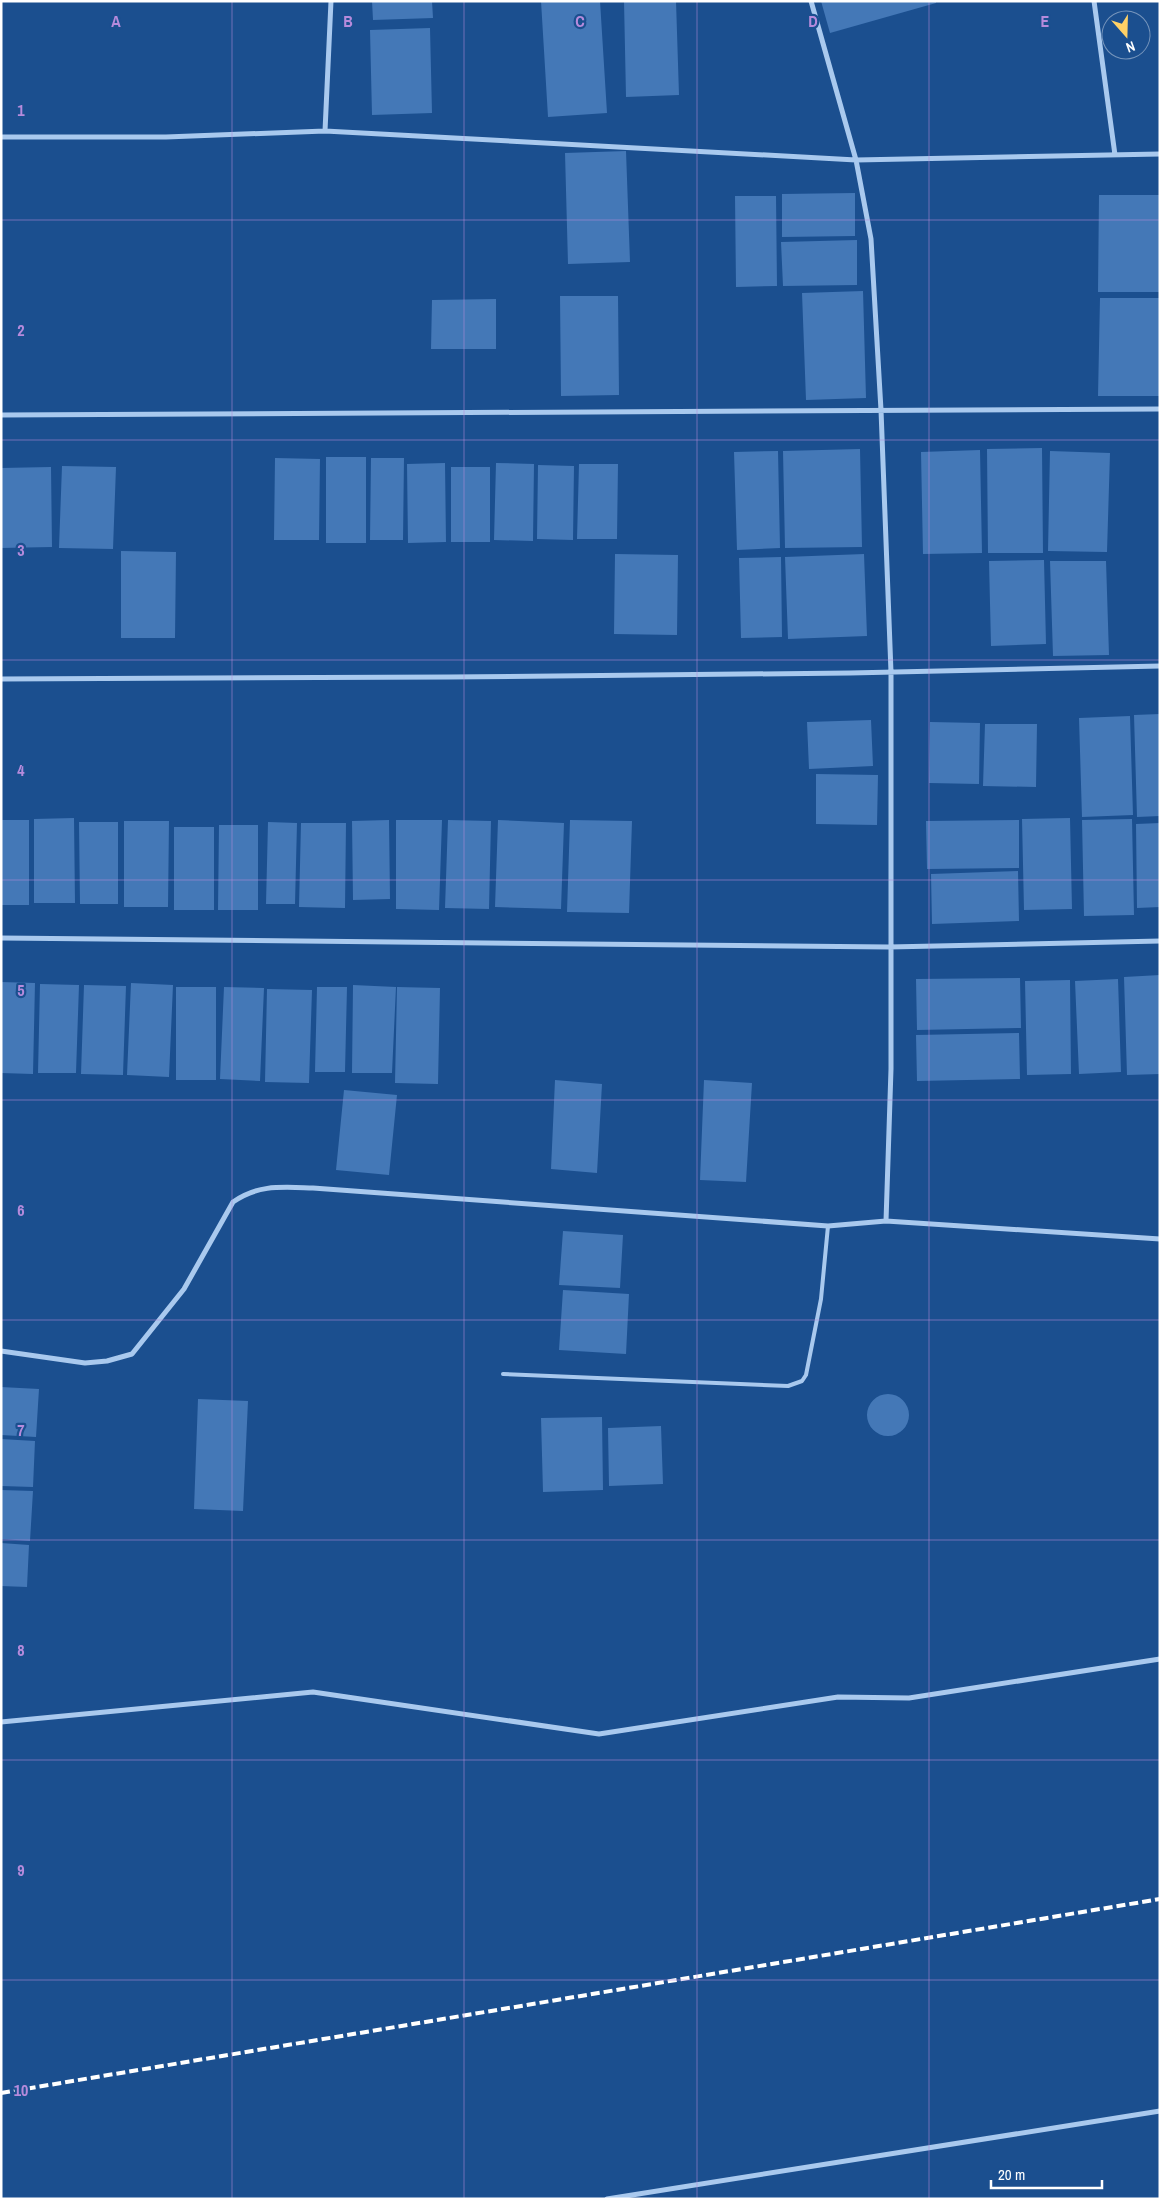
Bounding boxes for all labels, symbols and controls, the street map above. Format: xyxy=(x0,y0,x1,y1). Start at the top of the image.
text: A xyxy=(111,10,121,32)
text: B xyxy=(343,10,353,32)
text: C xyxy=(575,10,585,32)
text: D xyxy=(808,10,818,32)
text: E xyxy=(1041,10,1050,32)
north arrow xyxy=(1101,10,1151,60)
text: N xyxy=(1123,37,1137,57)
text: 1 xyxy=(17,99,25,121)
text: 2 xyxy=(17,319,25,341)
text: 3 xyxy=(17,539,25,561)
text: 4 xyxy=(17,759,25,781)
text: 5 xyxy=(17,979,25,1001)
text: 6 xyxy=(17,1199,25,1221)
text: 7 xyxy=(17,1419,25,1441)
text: 8 xyxy=(17,1639,25,1661)
text: 9 xyxy=(17,1859,25,1881)
text: 10 xyxy=(14,2079,28,2101)
scale bar xyxy=(991,2158,1102,2190)
text: 20 m xyxy=(998,2164,1025,2185)

